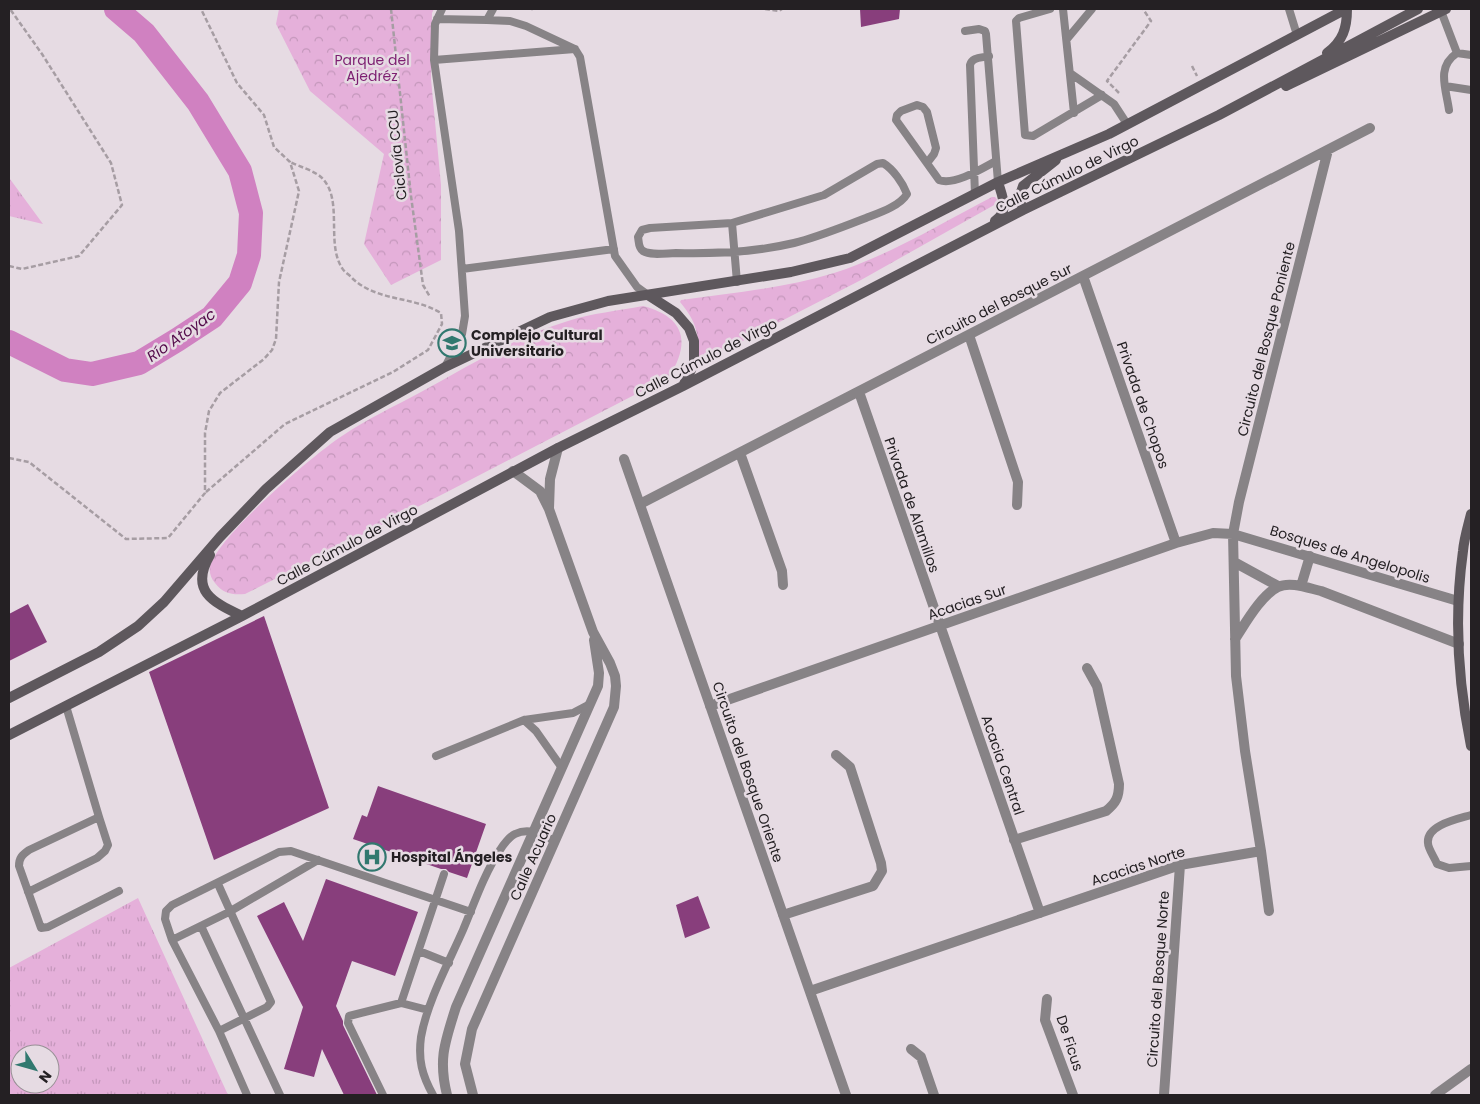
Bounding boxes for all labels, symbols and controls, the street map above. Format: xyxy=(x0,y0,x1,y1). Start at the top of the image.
park label: Parque del Ajedréz xyxy=(334,50,410,86)
street label: Ciclovía CCU xyxy=(382,109,412,201)
street label: Calle Cúmulo de Virgo xyxy=(992,131,1142,217)
street label: Circuito del Bosque Poniente xyxy=(1232,239,1300,438)
street label: Circuito del Bosque Sur xyxy=(922,258,1076,350)
water label: Río Atoyac xyxy=(142,304,220,366)
street label: Calle Cúmulo de Virgo xyxy=(631,313,781,403)
place label: Complejo Cultural Universitario xyxy=(471,325,603,361)
school or university icon: Complejo Cultural Universitario xyxy=(437,328,467,358)
street label: Privada de Chopos xyxy=(1112,339,1174,471)
street label: Privada de Alamillos xyxy=(879,435,945,575)
street label: Calle Cúmulo de Virgo xyxy=(273,499,421,591)
street label: Bosques de Angelopolis xyxy=(1267,520,1433,588)
street label: Acacias Sur xyxy=(925,579,1009,625)
street label: Circuito del Bosque Oriente xyxy=(708,679,789,866)
street label: Acacia Central xyxy=(977,712,1029,818)
street label: Calle Acuario xyxy=(505,810,561,904)
street label: Acacias Norte xyxy=(1088,841,1188,891)
hospital icon: Hospital Ángeles xyxy=(357,842,387,872)
place label: Hospital Ángeles xyxy=(391,847,513,867)
street label: Circuito del Bosque Norte xyxy=(1142,890,1174,1068)
street label: De Ficus xyxy=(1052,1013,1088,1073)
north arrow xyxy=(10,1044,60,1094)
text: N xyxy=(34,1067,57,1087)

